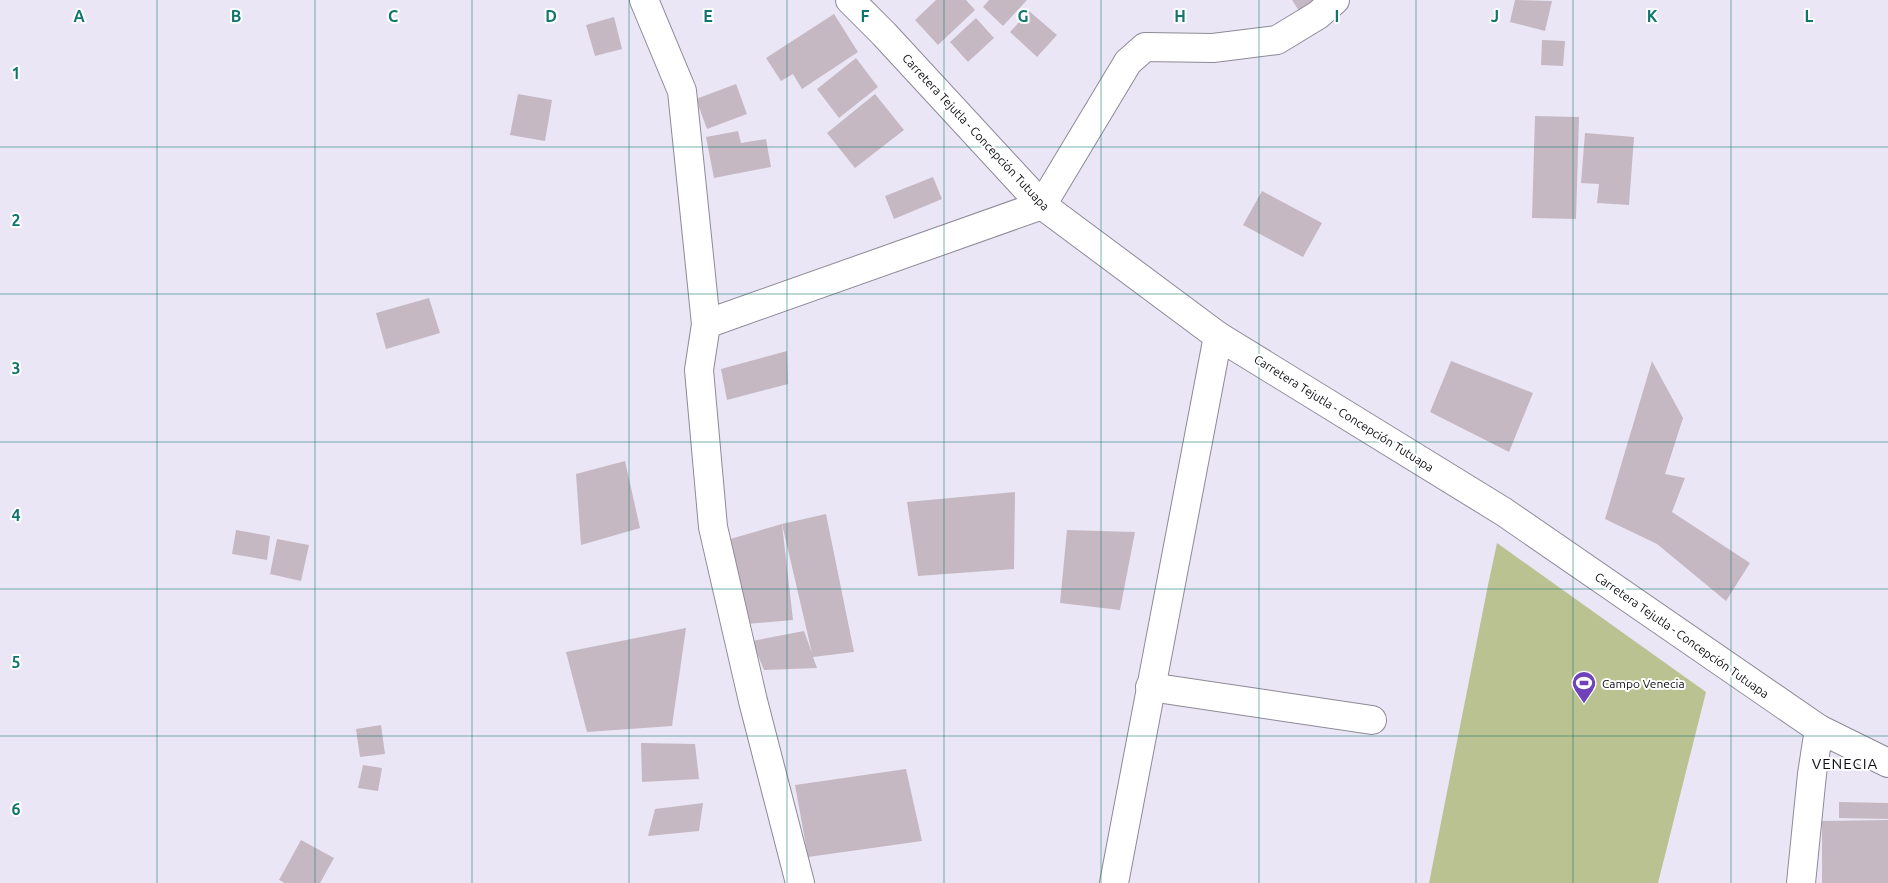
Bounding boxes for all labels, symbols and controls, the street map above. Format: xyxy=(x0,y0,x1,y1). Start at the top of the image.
text: A xyxy=(73,7,85,25)
text: B xyxy=(231,7,241,25)
text: C xyxy=(388,7,398,25)
text: D xyxy=(545,7,557,25)
text: E xyxy=(703,7,713,25)
text: F xyxy=(861,7,870,25)
text: G xyxy=(1017,7,1029,25)
text: H xyxy=(1174,7,1186,25)
text: I xyxy=(1335,7,1339,25)
text: J xyxy=(1491,7,1499,25)
text: K xyxy=(1647,7,1658,25)
text: L xyxy=(1805,7,1814,25)
street label: Carretera Tejutla - Concepción Tutuapa xyxy=(900,51,1052,213)
text: 1 xyxy=(11,64,21,82)
text: 2 xyxy=(11,211,21,229)
street label: Carretera Tejutla - Concepción Tutuapa xyxy=(1252,352,1436,474)
text: 3 xyxy=(11,359,21,377)
text: 4 xyxy=(11,506,21,524)
street label: Carretera Tejutla - Concepción Tutuapa xyxy=(1593,570,1771,700)
text: 5 xyxy=(11,653,21,671)
sports icon: Campo Venecia xyxy=(1571,670,1597,704)
place label: Campo Venecia xyxy=(1602,677,1685,690)
district label: VENECIA xyxy=(1812,755,1878,772)
text: 6 xyxy=(11,800,21,818)

